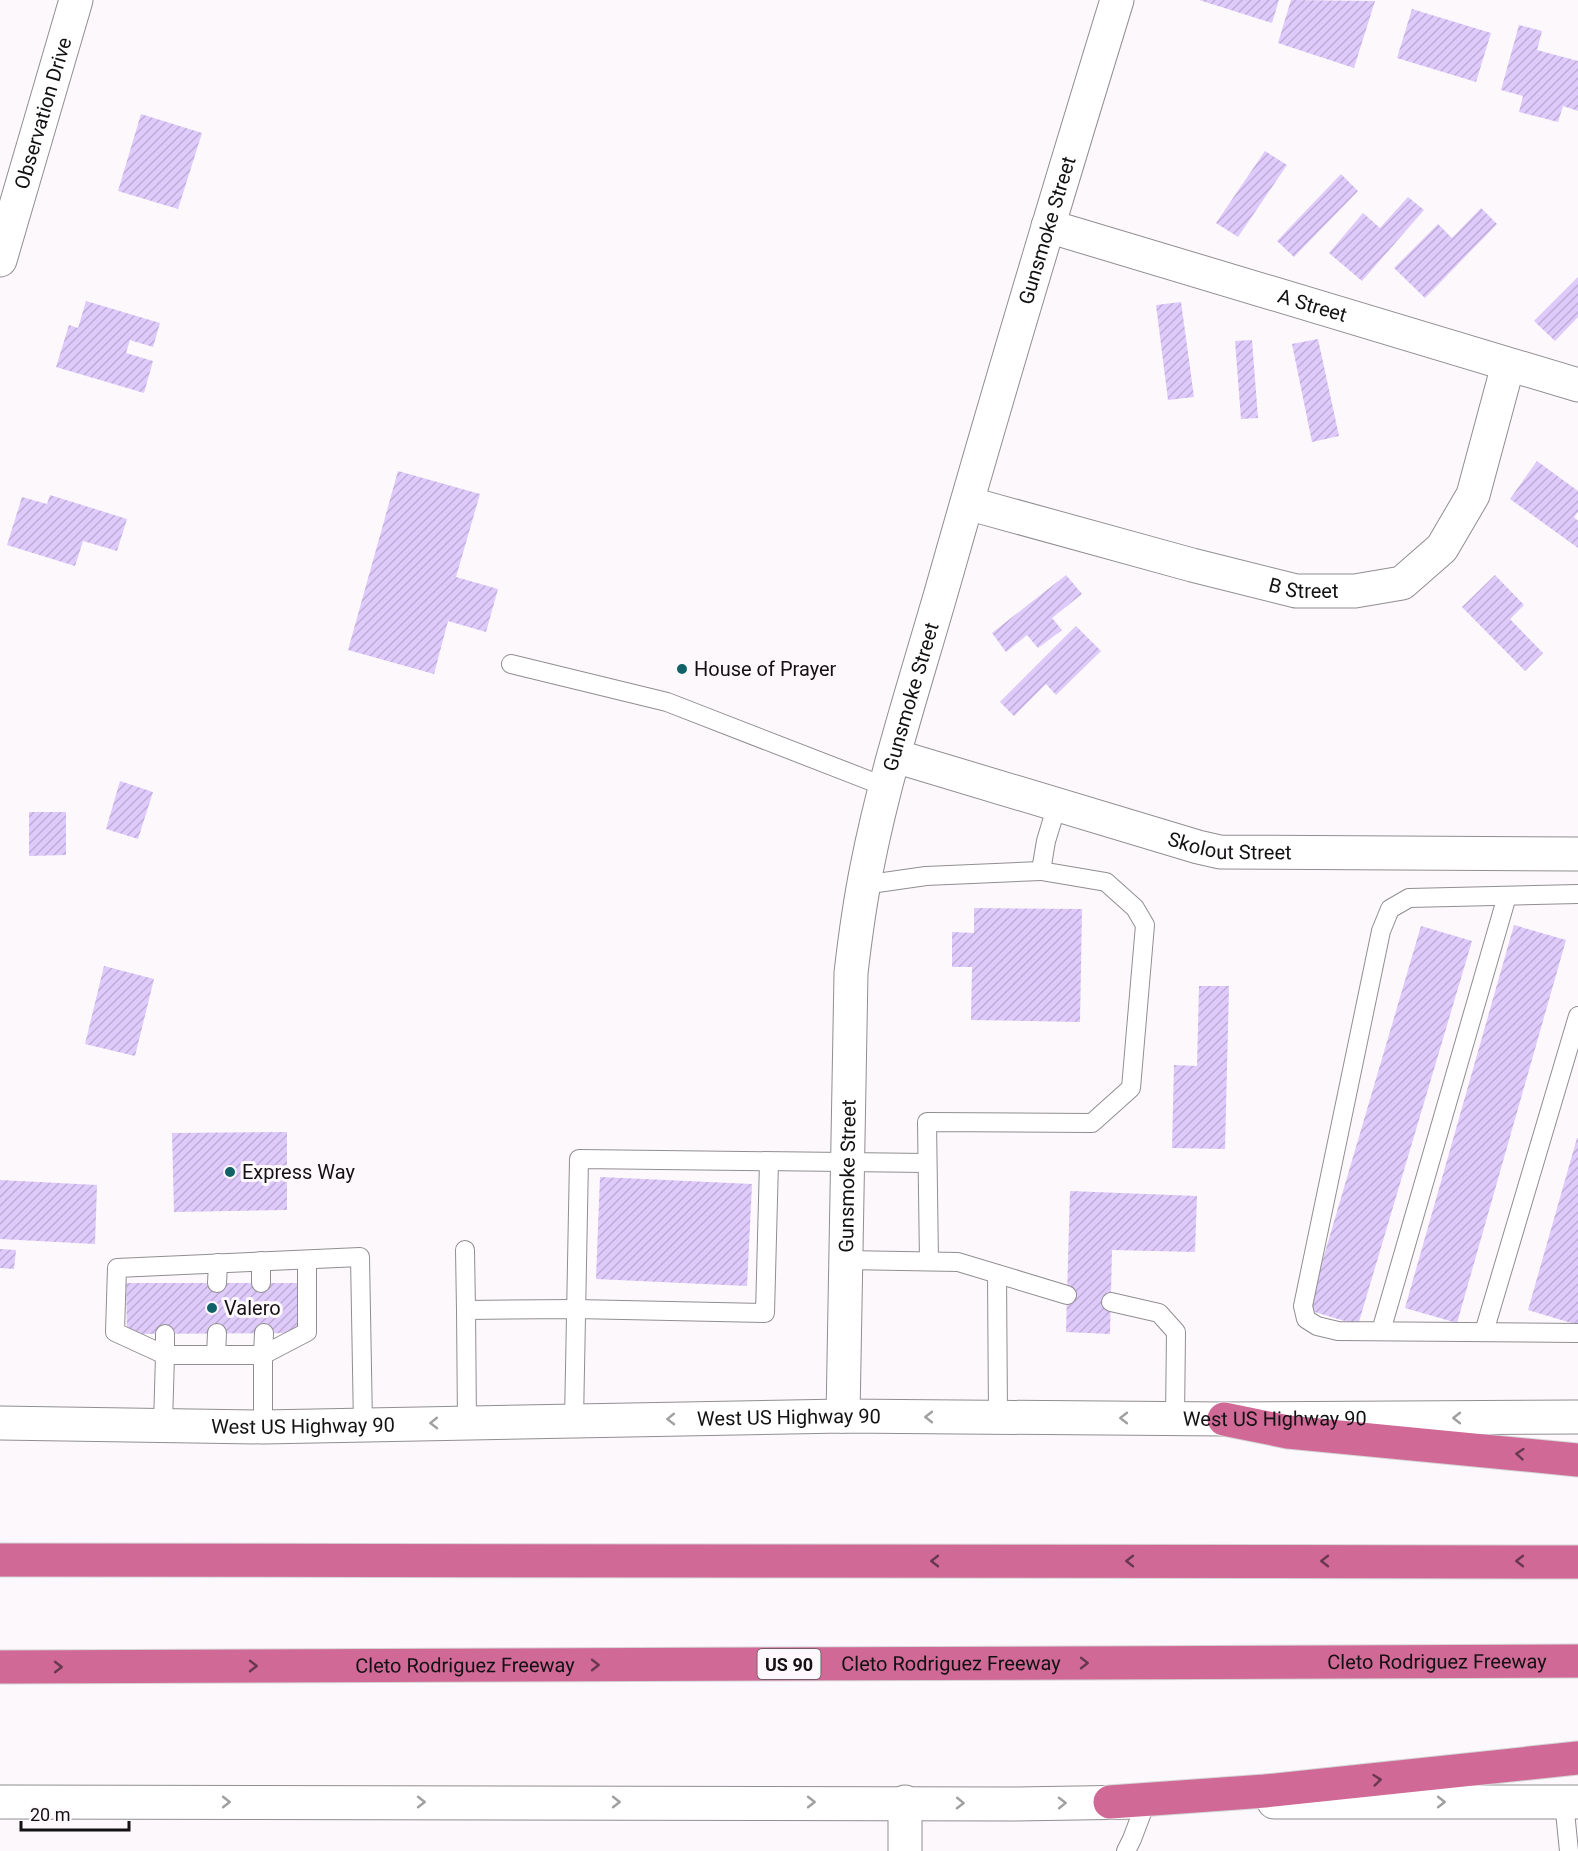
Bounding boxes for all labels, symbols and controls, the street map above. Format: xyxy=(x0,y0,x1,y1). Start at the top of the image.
street label: Observation Drive xyxy=(9,34,76,192)
street label: Gunsmoke Street xyxy=(1014,153,1081,307)
street label: A Street xyxy=(1275,284,1350,327)
street label: B Street xyxy=(1266,573,1339,603)
street label: Gunsmoke Street xyxy=(878,620,944,774)
place label: House of Prayer xyxy=(694,657,837,681)
marker: House of Prayer xyxy=(675,662,689,676)
street label: Skolout Street xyxy=(1165,827,1292,864)
street label: Gunsmoke Street xyxy=(834,1099,861,1253)
place label: Express Way xyxy=(242,1160,355,1184)
marker: Express Way xyxy=(223,1165,237,1179)
place label: Valero xyxy=(224,1296,281,1320)
marker: Valero xyxy=(205,1301,219,1315)
street label: West US Highway 90 xyxy=(697,1404,881,1431)
street label: West US Highway 90 xyxy=(1183,1406,1367,1431)
one-way arrow xyxy=(924,1411,933,1423)
one-way arrow xyxy=(1119,1412,1128,1424)
one-way arrow xyxy=(1452,1412,1461,1424)
street label: West US Highway 90 xyxy=(211,1413,395,1439)
one-way arrow xyxy=(666,1413,675,1425)
one-way arrow xyxy=(429,1417,438,1430)
one-way arrow xyxy=(1515,1448,1524,1461)
one-way arrow xyxy=(930,1555,939,1567)
one-way arrow xyxy=(1125,1555,1134,1567)
one-way arrow xyxy=(1320,1555,1329,1567)
one-way arrow xyxy=(1515,1555,1524,1567)
road number: US 90 xyxy=(758,1649,820,1679)
street label: Cleto Rodriguez Freeway xyxy=(1327,1649,1547,1674)
street label: Cleto Rodriguez Freeway xyxy=(841,1651,1061,1676)
street label: Cleto Rodriguez Freeway xyxy=(355,1653,575,1678)
one-way arrow xyxy=(1080,1657,1089,1669)
one-way arrow xyxy=(591,1659,600,1671)
one-way arrow xyxy=(249,1660,258,1672)
one-way arrow xyxy=(54,1661,63,1673)
one-way arrow xyxy=(1373,1774,1382,1787)
scale bar xyxy=(21,1794,129,1832)
one-way arrow xyxy=(222,1796,231,1808)
one-way arrow xyxy=(417,1796,426,1808)
one-way arrow xyxy=(612,1796,621,1808)
one-way arrow xyxy=(807,1796,816,1808)
one-way arrow xyxy=(1057,1796,1066,1809)
one-way arrow xyxy=(1437,1796,1446,1808)
one-way arrow xyxy=(955,1797,964,1809)
text: 20 m xyxy=(30,1804,70,1825)

